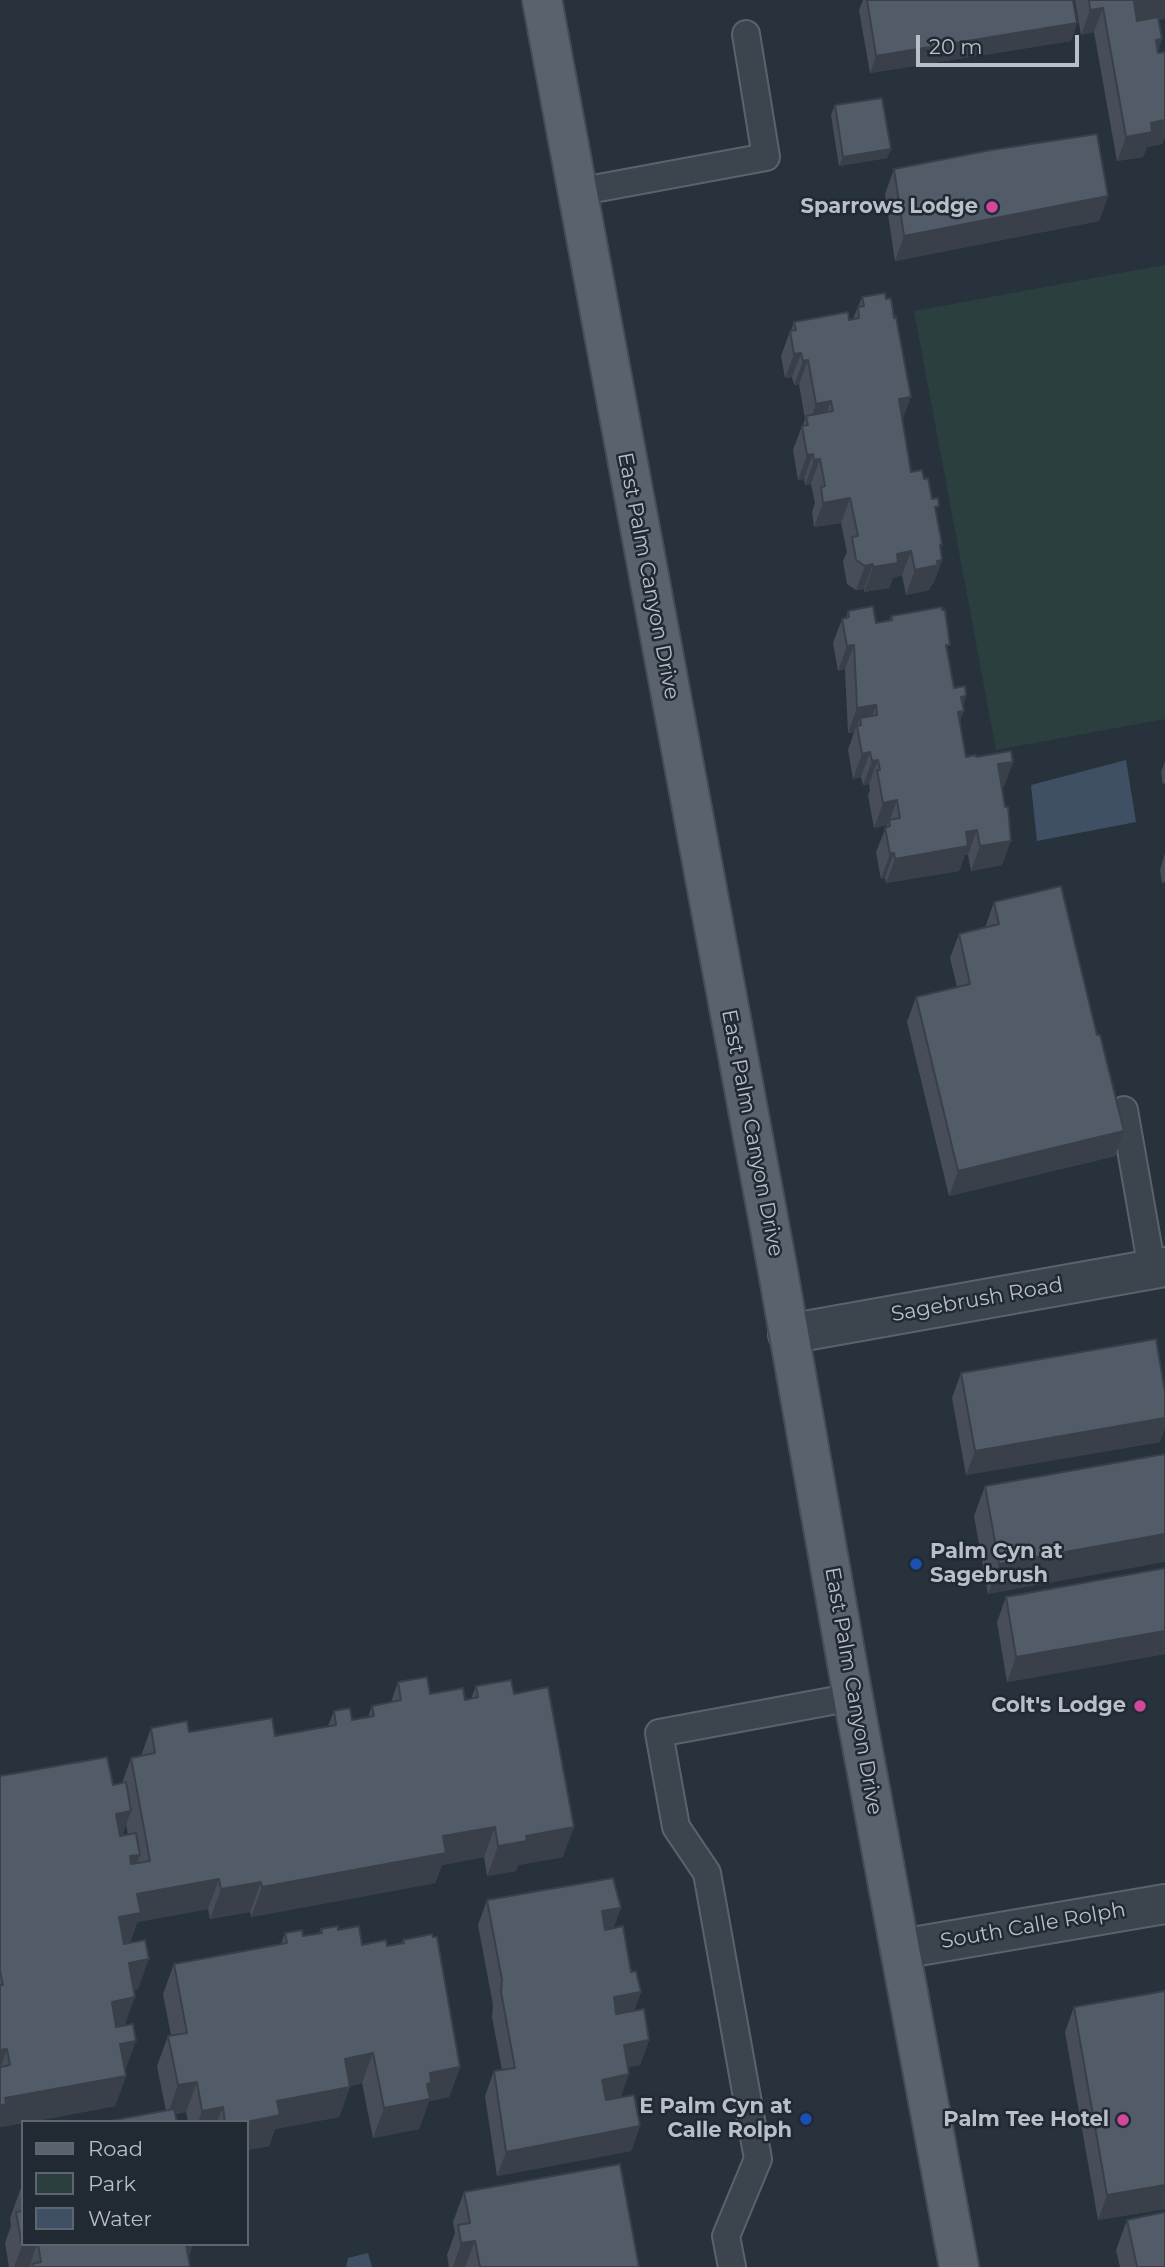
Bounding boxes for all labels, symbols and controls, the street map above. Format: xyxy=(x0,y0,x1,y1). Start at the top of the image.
scale bar xyxy=(920,21,1083,65)
text: 20 m xyxy=(929,34,983,59)
place label: Sparrows Lodge xyxy=(801,194,978,220)
marker: Sparrows Lodge xyxy=(984,199,1000,215)
street label: East Palm Canyon Drive xyxy=(612,450,684,702)
street label: East Palm Canyon Drive xyxy=(716,1007,788,1259)
street label: Sagebrush Road xyxy=(889,1272,1065,1328)
place label: Palm Cyn at Sagebrush xyxy=(930,1539,1063,1589)
marker: Palm Cyn at Sagebrush xyxy=(908,1556,924,1572)
street label: East Palm Canyon Drive xyxy=(819,1565,887,1817)
place label: Colt's Lodge xyxy=(991,1693,1126,1719)
marker: Colt's Lodge xyxy=(1132,1698,1148,1714)
street label: South Calle Rolph xyxy=(939,1897,1127,1955)
place label: E Palm Cyn at Calle Rolph xyxy=(639,2094,792,2144)
place label: Palm Tee Hotel xyxy=(943,2107,1109,2133)
marker: E Palm Cyn at Calle Rolph xyxy=(798,2111,814,2127)
marker: Palm Tee Hotel xyxy=(1115,2112,1131,2128)
legend xyxy=(21,2120,248,2246)
text: Road xyxy=(88,2136,143,2161)
text: Park xyxy=(88,2171,136,2196)
text: Water xyxy=(88,2206,152,2231)

